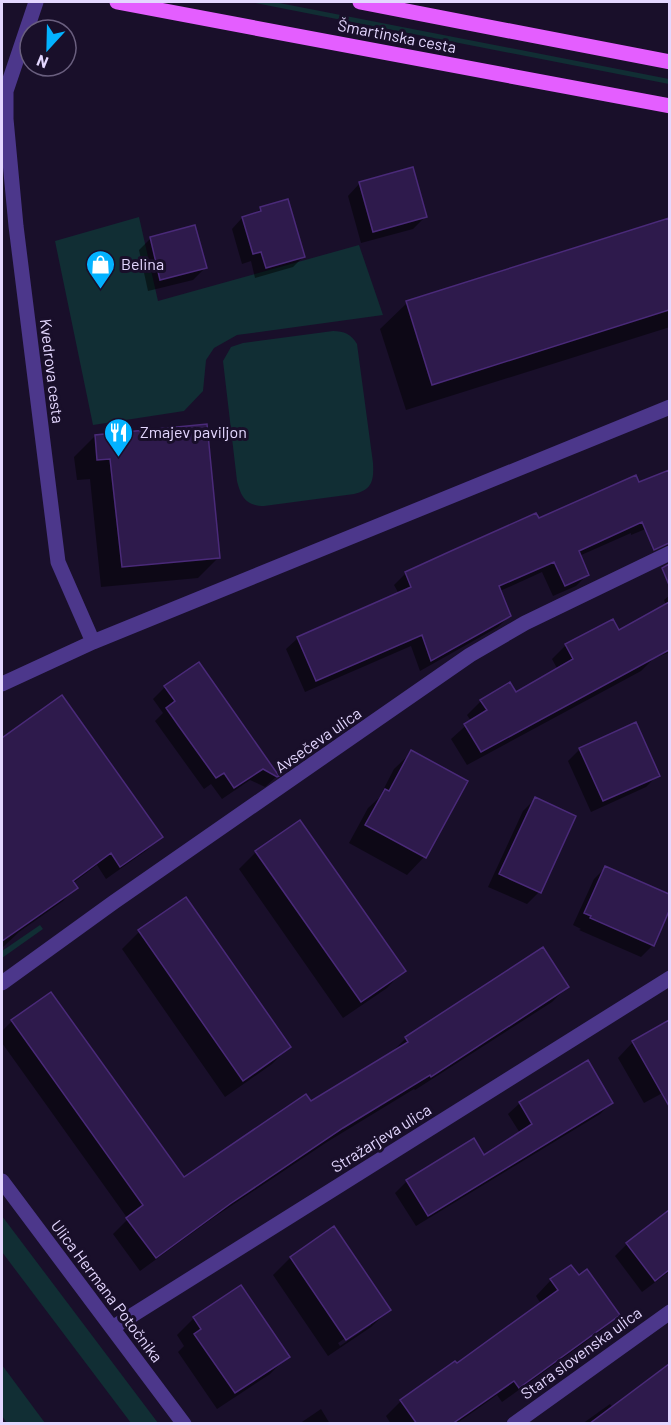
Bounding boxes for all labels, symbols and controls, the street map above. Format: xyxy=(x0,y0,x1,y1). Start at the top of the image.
street label: Šmartinska cesta xyxy=(336,15,458,56)
north arrow xyxy=(18,18,78,78)
text: N xyxy=(34,52,51,73)
shop icon: Belina xyxy=(84,248,116,290)
place label: Belina xyxy=(121,254,164,273)
street label: Kvedrova cesta xyxy=(37,318,68,424)
restaurant icon: Zmajev paviljon xyxy=(103,416,135,458)
place label: Zmajev paviljon xyxy=(140,422,247,441)
street label: Avsečeva ulica xyxy=(271,703,364,776)
street label: Stražarjeva ulica xyxy=(327,1099,434,1176)
street label: Ulica Hermana Potočnika xyxy=(48,1216,167,1366)
street label: Stara slovenska ulica xyxy=(517,1302,645,1403)

